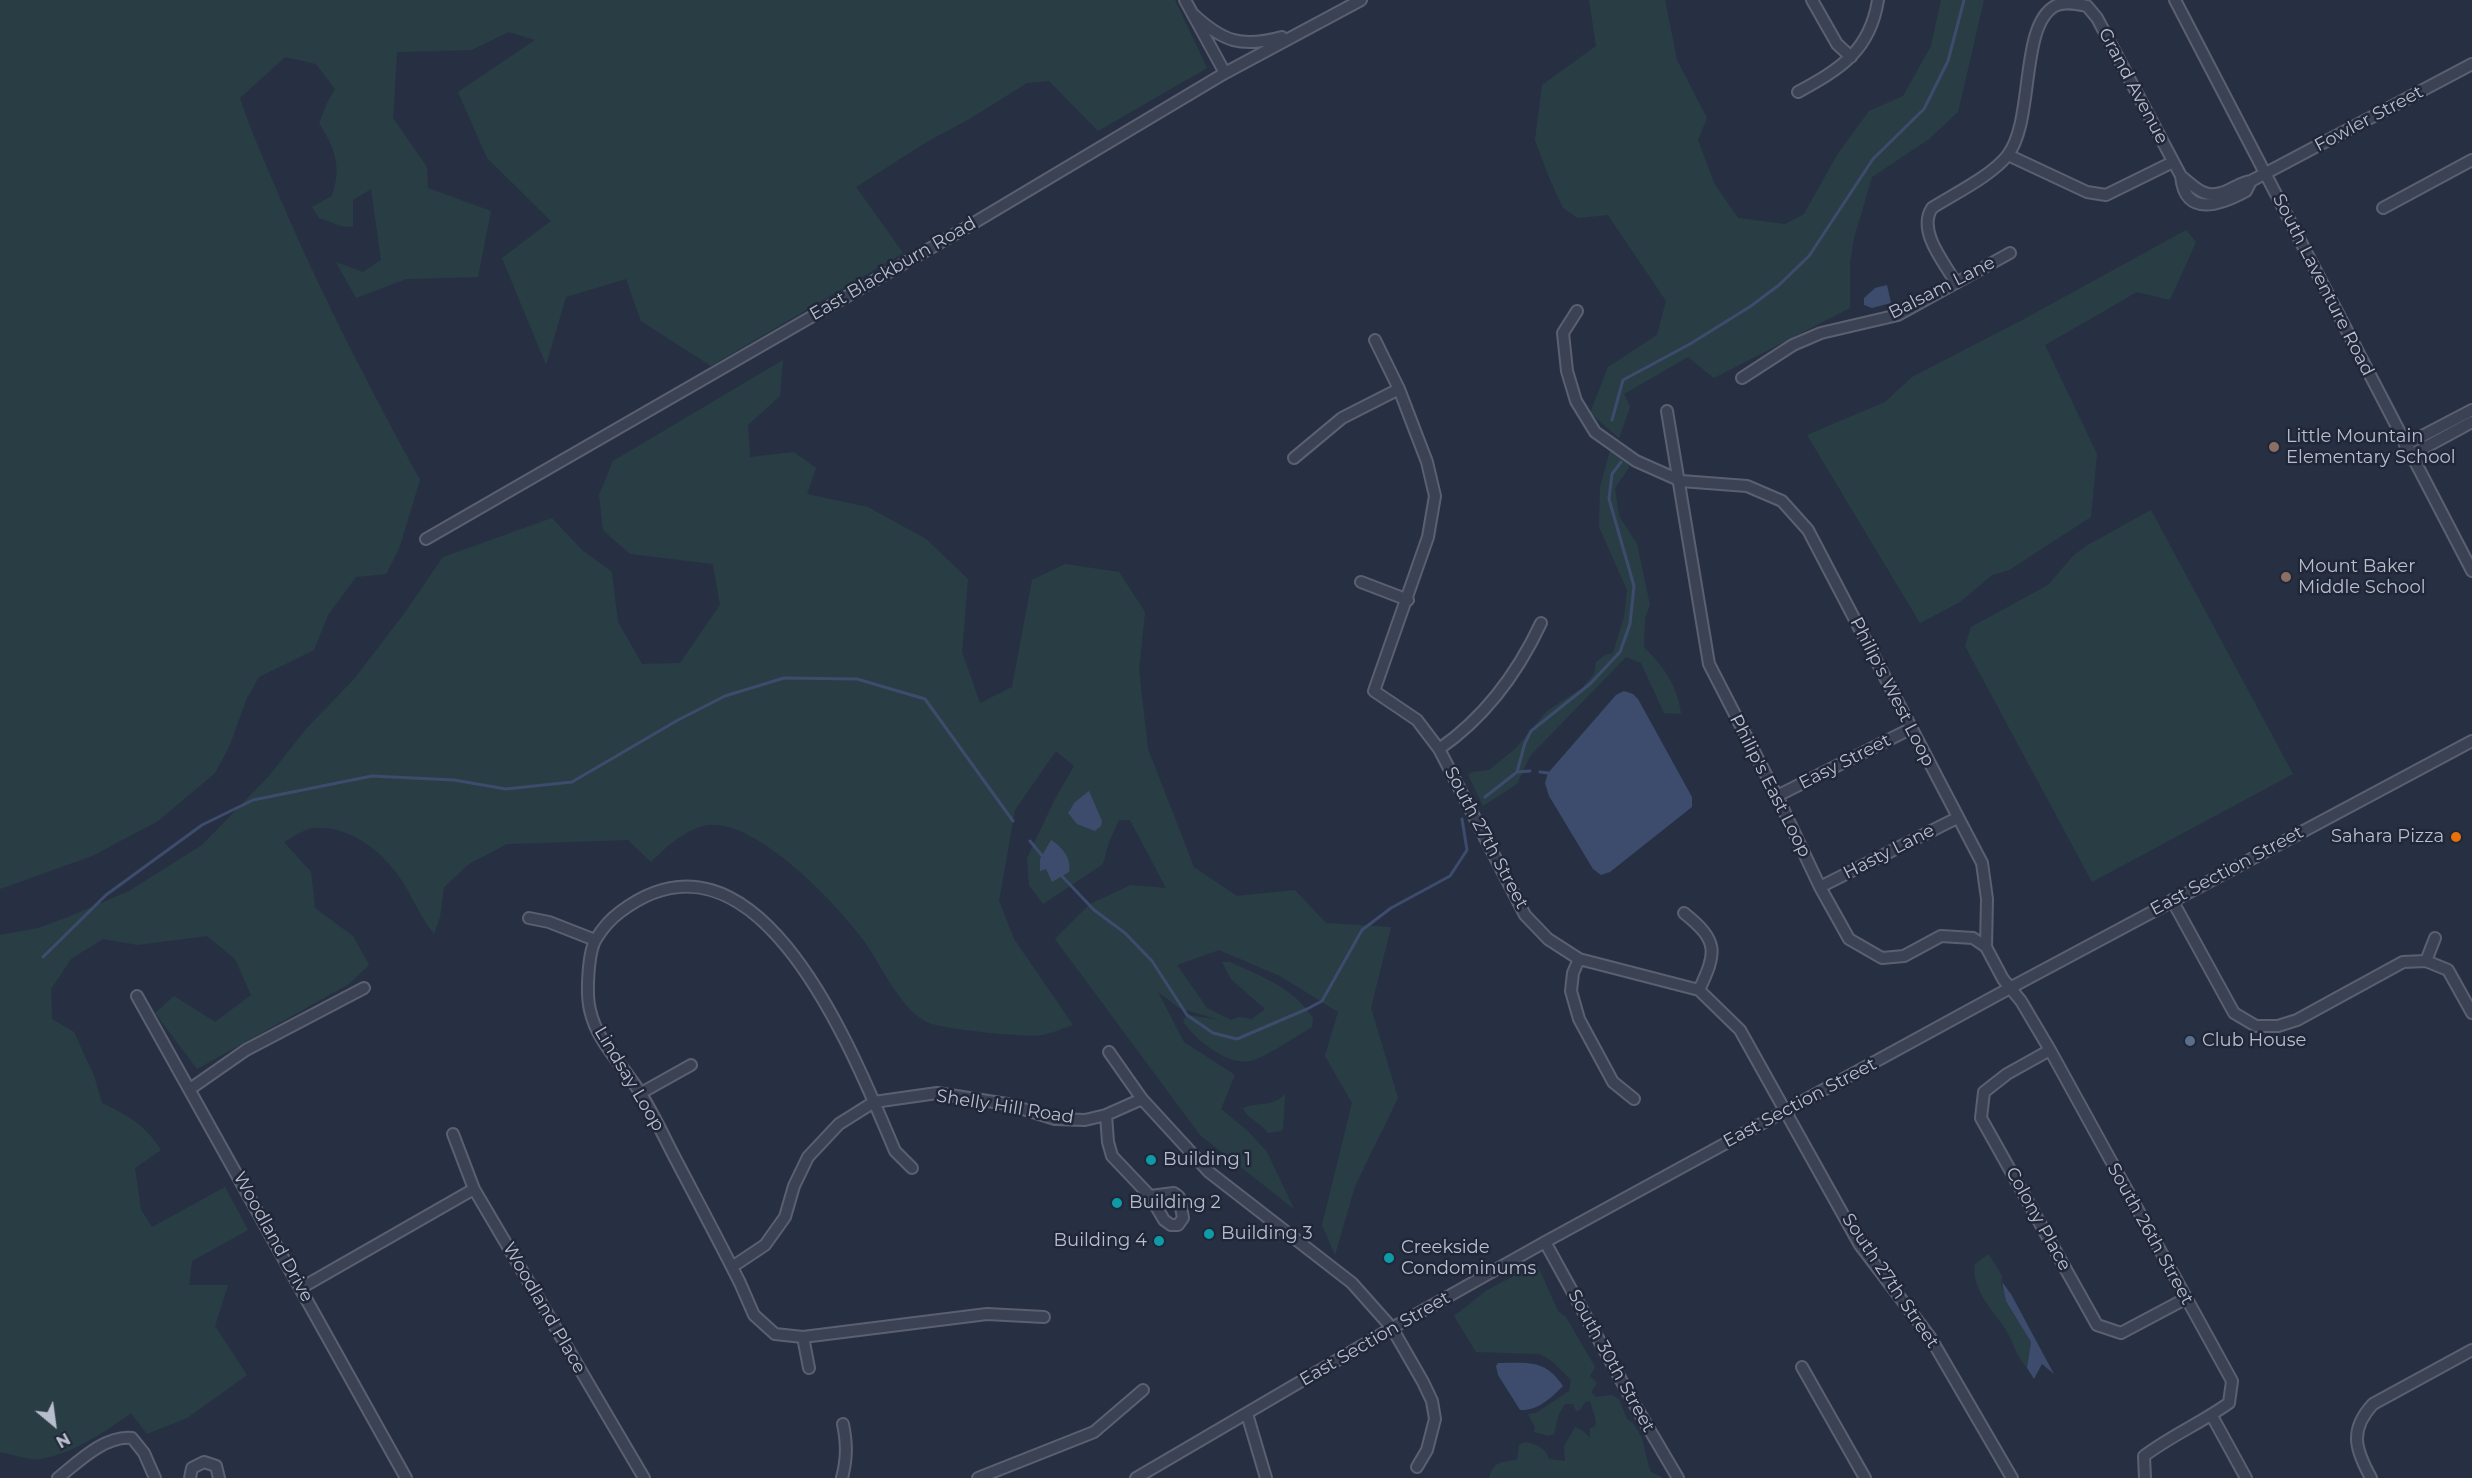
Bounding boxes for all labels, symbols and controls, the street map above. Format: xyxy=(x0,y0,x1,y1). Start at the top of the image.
street label: Grand Avenue xyxy=(2093,24,2173,148)
street label: Fowler Street xyxy=(2311,81,2427,157)
street label: South Laventure Road xyxy=(2268,190,2378,380)
street label: East Blackburn Road xyxy=(806,213,980,325)
street label: Balsam Lane xyxy=(1885,252,1999,324)
place label: Little Mountain Elementary School xyxy=(2286,426,2456,468)
marker: Little Mountain Elementary School xyxy=(2267,440,2281,454)
place label: Mount Baker Middle School xyxy=(2298,556,2426,598)
marker: Mount Baker Middle School xyxy=(2279,570,2293,584)
street label: Philip's West Loop xyxy=(1845,614,1939,770)
street label: Philip's East Loop xyxy=(1725,711,1815,861)
street label: Easy Street xyxy=(1795,730,1895,794)
street label: South 27th Street xyxy=(1439,763,1533,913)
street label: Hasty Lane xyxy=(1840,820,1938,884)
street label: East Section Street xyxy=(2147,821,2307,921)
place label: Sahara Pizza xyxy=(2331,826,2444,848)
marker: Sahara Pizza xyxy=(2449,830,2463,844)
street label: Lindsay Loop xyxy=(589,1023,669,1135)
place label: Club House xyxy=(2202,1030,2306,1052)
marker: Club House xyxy=(2183,1034,2197,1048)
street label: East Section Street xyxy=(1720,1053,1880,1153)
street label: Shelly Hill Road xyxy=(935,1085,1075,1129)
place label: Building 1 xyxy=(1163,1149,1251,1171)
marker: Building 1 xyxy=(1144,1153,1158,1167)
street label: South 26th Street xyxy=(2102,1159,2198,1309)
street label: Colony Place xyxy=(2001,1163,2075,1275)
street label: Woodland Drive xyxy=(228,1168,318,1306)
place label: Building 2 xyxy=(1129,1192,1221,1214)
marker: Building 2 xyxy=(1110,1196,1124,1210)
street label: South 27th Street xyxy=(1837,1210,1943,1352)
place label: Building 3 xyxy=(1221,1223,1313,1245)
marker: Building 3 xyxy=(1202,1227,1216,1241)
place label: Building 4 xyxy=(1053,1230,1147,1252)
marker: Building 4 xyxy=(1152,1234,1166,1248)
place label: Creekside Condominums xyxy=(1401,1237,1536,1280)
street label: Woodland Place xyxy=(498,1239,590,1377)
marker: Creekside Condominums xyxy=(1382,1251,1396,1265)
street label: South 30th Street xyxy=(1563,1286,1659,1436)
street label: East Section Street xyxy=(1296,1287,1454,1391)
north arrow xyxy=(24,1394,84,1454)
text: N xyxy=(53,1429,73,1452)

